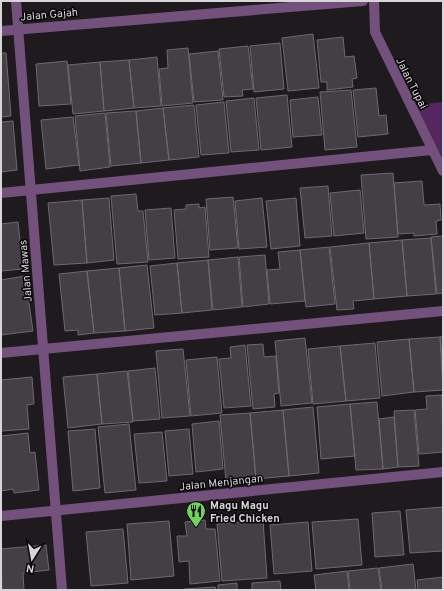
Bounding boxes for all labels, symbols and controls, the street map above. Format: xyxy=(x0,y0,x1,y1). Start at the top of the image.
street label: Jalan Gajah xyxy=(20,6,79,24)
street label: Jalan Tupai xyxy=(392,55,430,112)
street label: Jalan Mawas xyxy=(16,239,36,303)
street label: Jalan Menjangan xyxy=(178,472,264,494)
place label: Magu Magu Fried Chicken xyxy=(210,499,280,526)
restaurant icon: Magu Magu Fried Chicken xyxy=(185,500,207,528)
north arrow xyxy=(12,539,52,579)
text: N xyxy=(25,560,35,575)

